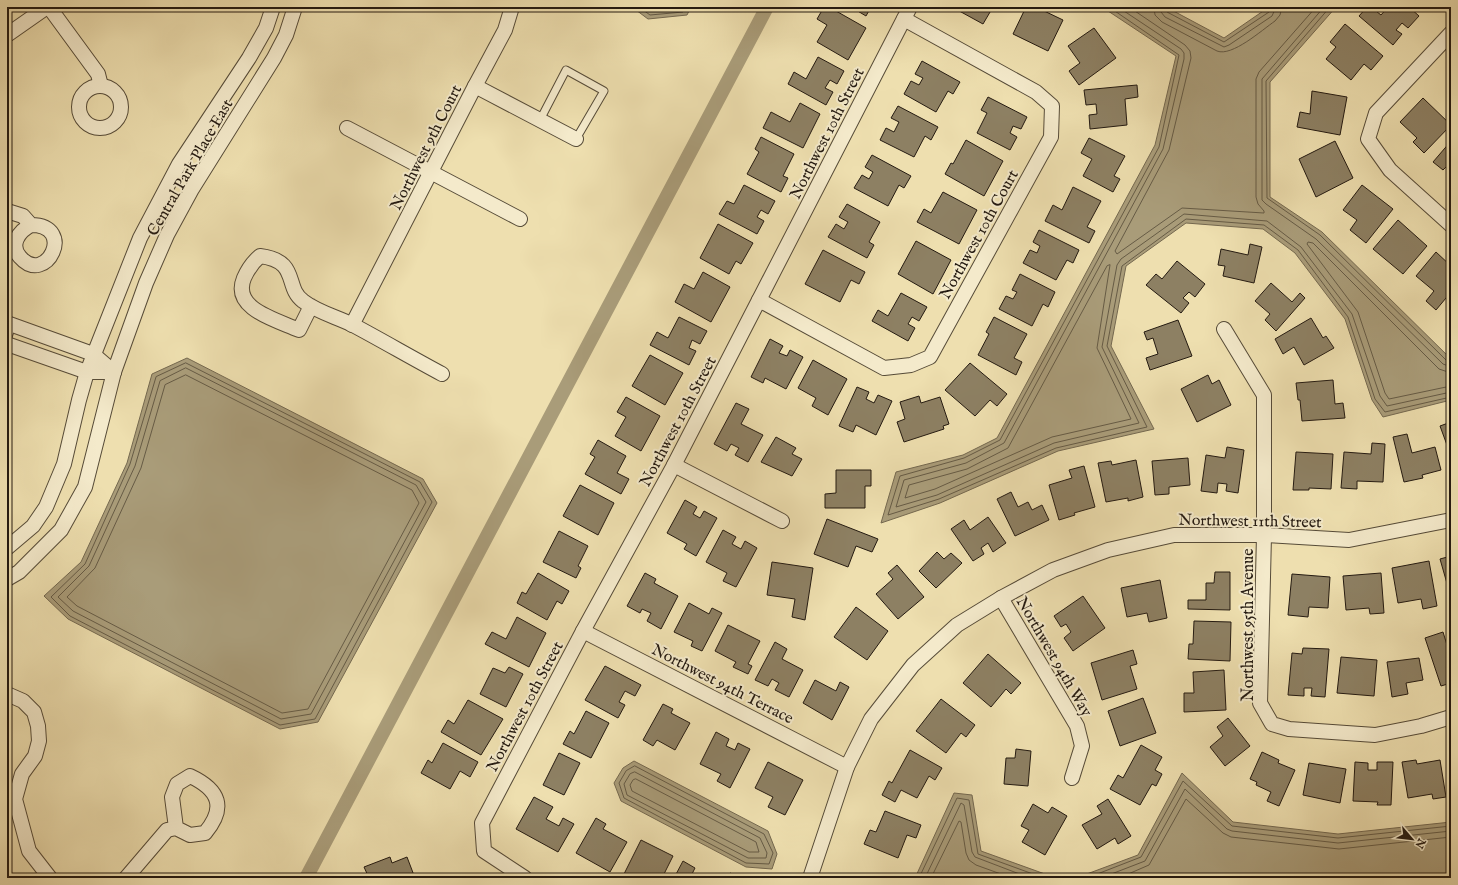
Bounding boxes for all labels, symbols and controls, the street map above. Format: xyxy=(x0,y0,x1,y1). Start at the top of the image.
street label: Northwest 10th Street xyxy=(786,64,870,203)
street label: Northwest 9th Court xyxy=(387,81,467,214)
street label: Central Park Place East xyxy=(143,96,238,240)
street label: Northwest 10th Court xyxy=(936,166,1024,303)
street label: Northwest 10th Street xyxy=(636,353,722,491)
street label: Northwest 11th Street xyxy=(1178,511,1322,533)
street label: Northwest 95th Avenue xyxy=(1239,548,1259,702)
street label: Northwest 94th Way xyxy=(1011,593,1096,721)
street label: Northwest 10th Street xyxy=(483,638,569,776)
street label: Northwest 94th Terrace xyxy=(648,640,796,729)
north arrow xyxy=(1392,819,1432,859)
text: N xyxy=(1411,835,1429,851)

